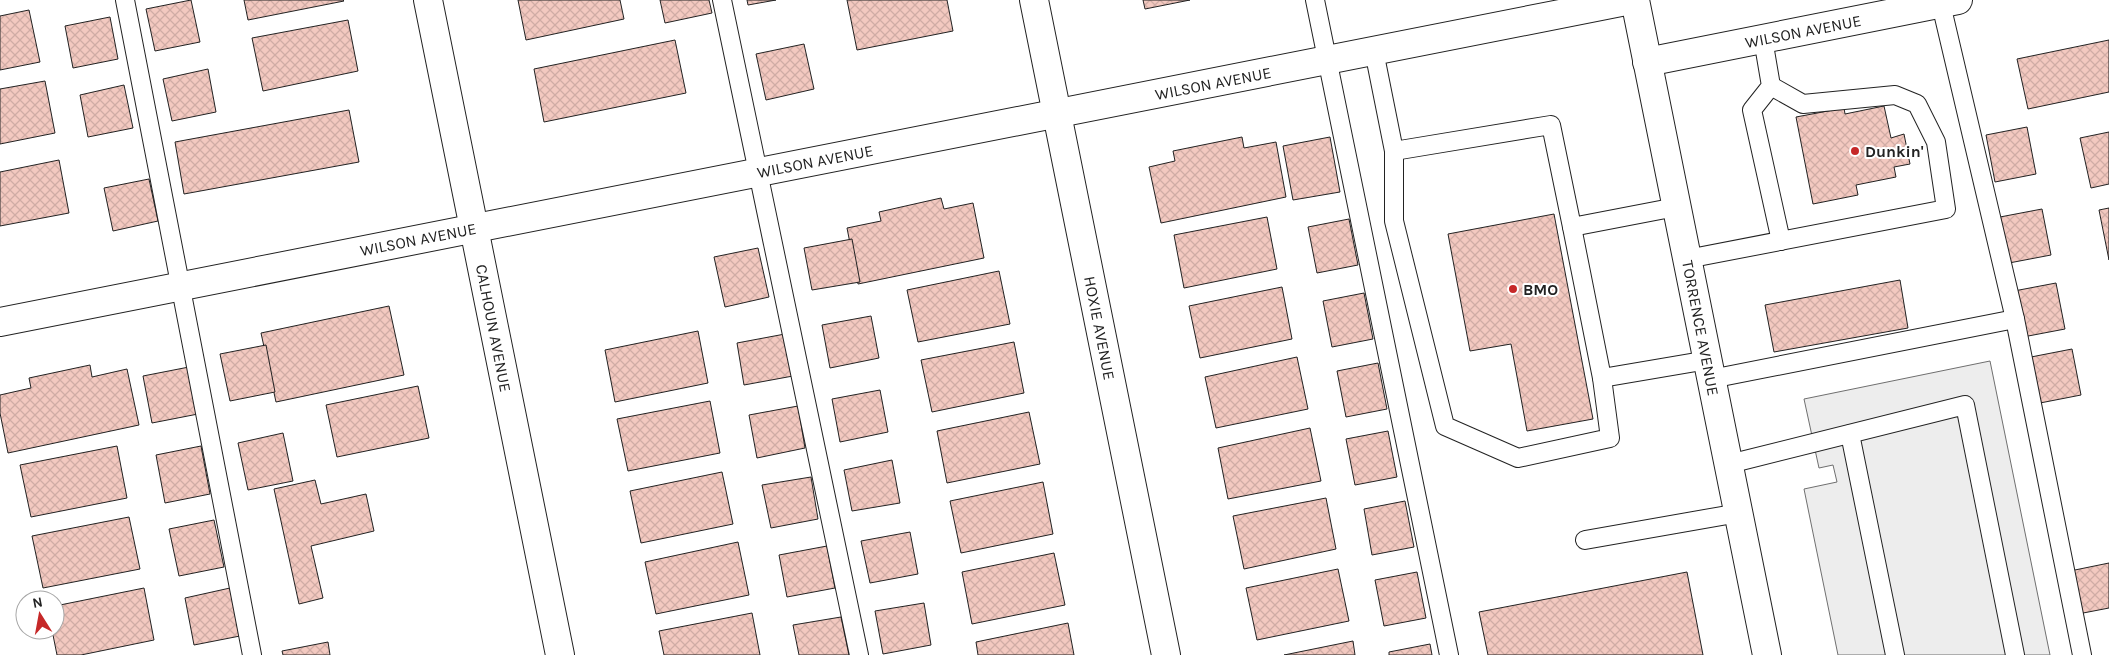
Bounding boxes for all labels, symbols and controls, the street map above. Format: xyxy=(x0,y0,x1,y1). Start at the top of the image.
street label: WILSON AVENUE xyxy=(1743,11,1863,52)
street label: WILSON AVENUE xyxy=(1153,63,1273,104)
street label: WILSON AVENUE xyxy=(755,141,875,182)
place label: Dunkin' xyxy=(1865,142,1924,161)
marker: Dunkin' xyxy=(1849,145,1861,157)
street label: WILSON AVENUE xyxy=(358,219,478,260)
street label: TORRENCE AVENUE xyxy=(1678,259,1723,397)
street label: CALHOUN AVENUE xyxy=(472,263,515,394)
street label: HOXIE AVENUE xyxy=(1080,275,1119,382)
place label: BMO xyxy=(1523,280,1558,299)
marker: BMO xyxy=(1507,283,1519,295)
north arrow xyxy=(15,590,65,640)
text: N xyxy=(31,593,44,612)

